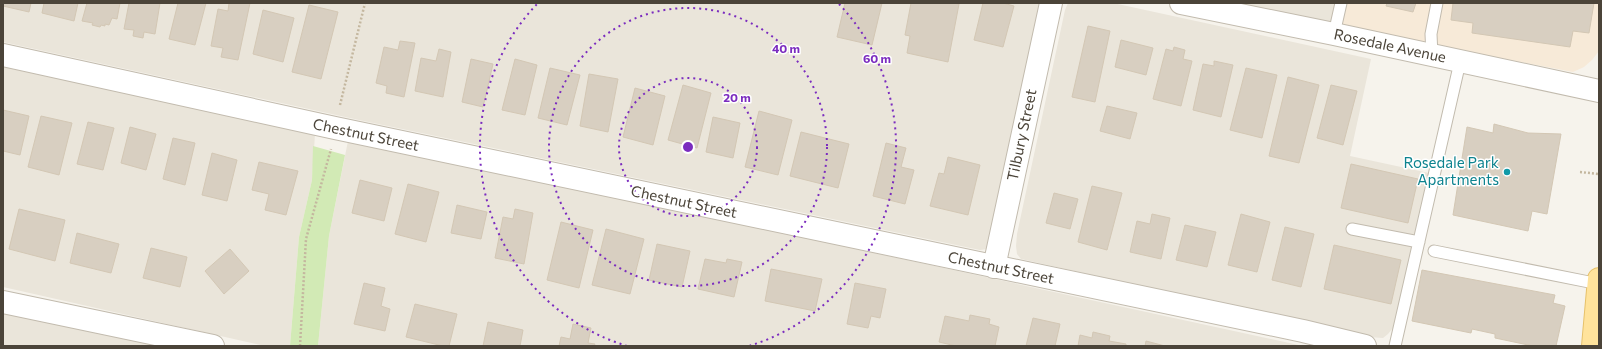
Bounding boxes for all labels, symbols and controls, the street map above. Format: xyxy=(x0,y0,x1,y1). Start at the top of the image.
street label: Rosedale Avenue xyxy=(1332,24,1448,66)
text: 40 m xyxy=(772,41,800,55)
text: 60 m xyxy=(863,51,891,65)
street label: Tilbury Street xyxy=(1002,87,1040,182)
text: 20 m xyxy=(723,90,751,104)
street label: Chestnut Street xyxy=(311,114,421,154)
centre of rings xyxy=(681,140,695,154)
place label: Rosedale Park Apartments xyxy=(1403,153,1499,188)
marker: Rosedale Park Apartments xyxy=(1502,167,1512,177)
street label: Chestnut Street xyxy=(629,181,739,221)
street label: Chestnut Street xyxy=(946,247,1056,287)

